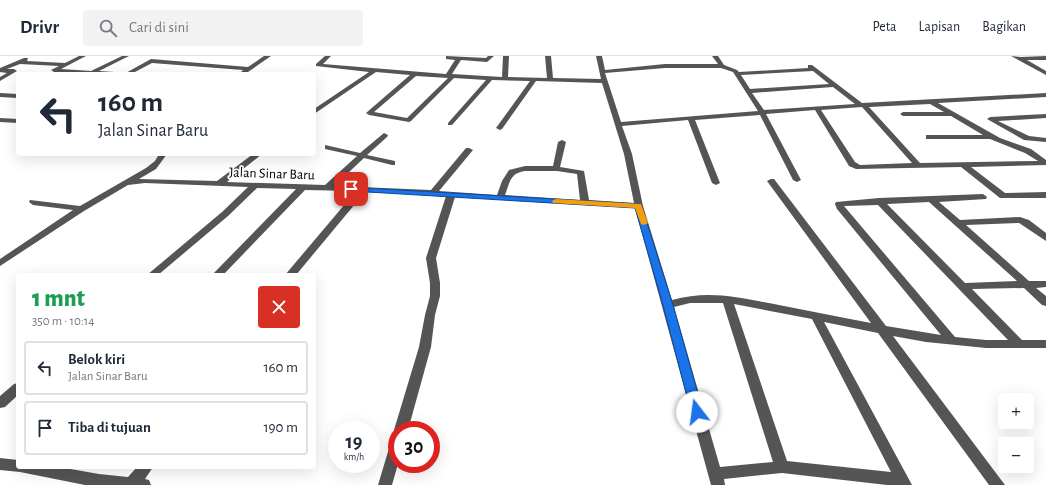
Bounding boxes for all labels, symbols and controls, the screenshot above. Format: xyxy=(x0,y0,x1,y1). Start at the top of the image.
search box xyxy=(83,10,363,46)
icon: search xyxy=(97,17,119,39)
text: Drivr xyxy=(20,18,59,37)
text: Cari di sini xyxy=(129,20,189,35)
text: Peta xyxy=(873,20,897,34)
text: Lapisan xyxy=(919,20,960,34)
text: Bagikan xyxy=(982,20,1026,34)
icon: left xyxy=(32,88,84,140)
text: 160 m xyxy=(98,89,163,117)
text: Jalan Sinar Baru xyxy=(98,122,208,140)
street label: Jalan Sinar Baru xyxy=(229,166,315,182)
pin xyxy=(334,172,368,206)
icon: arrive xyxy=(340,178,362,200)
button: close xyxy=(258,286,300,328)
text: 1 mnt xyxy=(32,287,85,311)
text: 350 m · 10:14 xyxy=(32,315,95,328)
text: Belok kiri xyxy=(68,352,125,367)
icon: left xyxy=(34,357,56,379)
text: 160 m xyxy=(263,360,298,375)
text: Jalan Sinar Baru xyxy=(68,370,148,383)
position arrow xyxy=(676,391,718,433)
map controls xyxy=(998,393,1034,473)
button: + xyxy=(998,393,1034,429)
icon: arrive xyxy=(34,417,56,439)
text: Tiba di tujuan xyxy=(68,420,151,435)
text: 190 m xyxy=(263,420,298,435)
speed limit sign: 30 xyxy=(388,421,440,473)
text: 19 xyxy=(346,432,362,452)
button: − xyxy=(998,437,1034,473)
text: km/h xyxy=(344,452,364,462)

